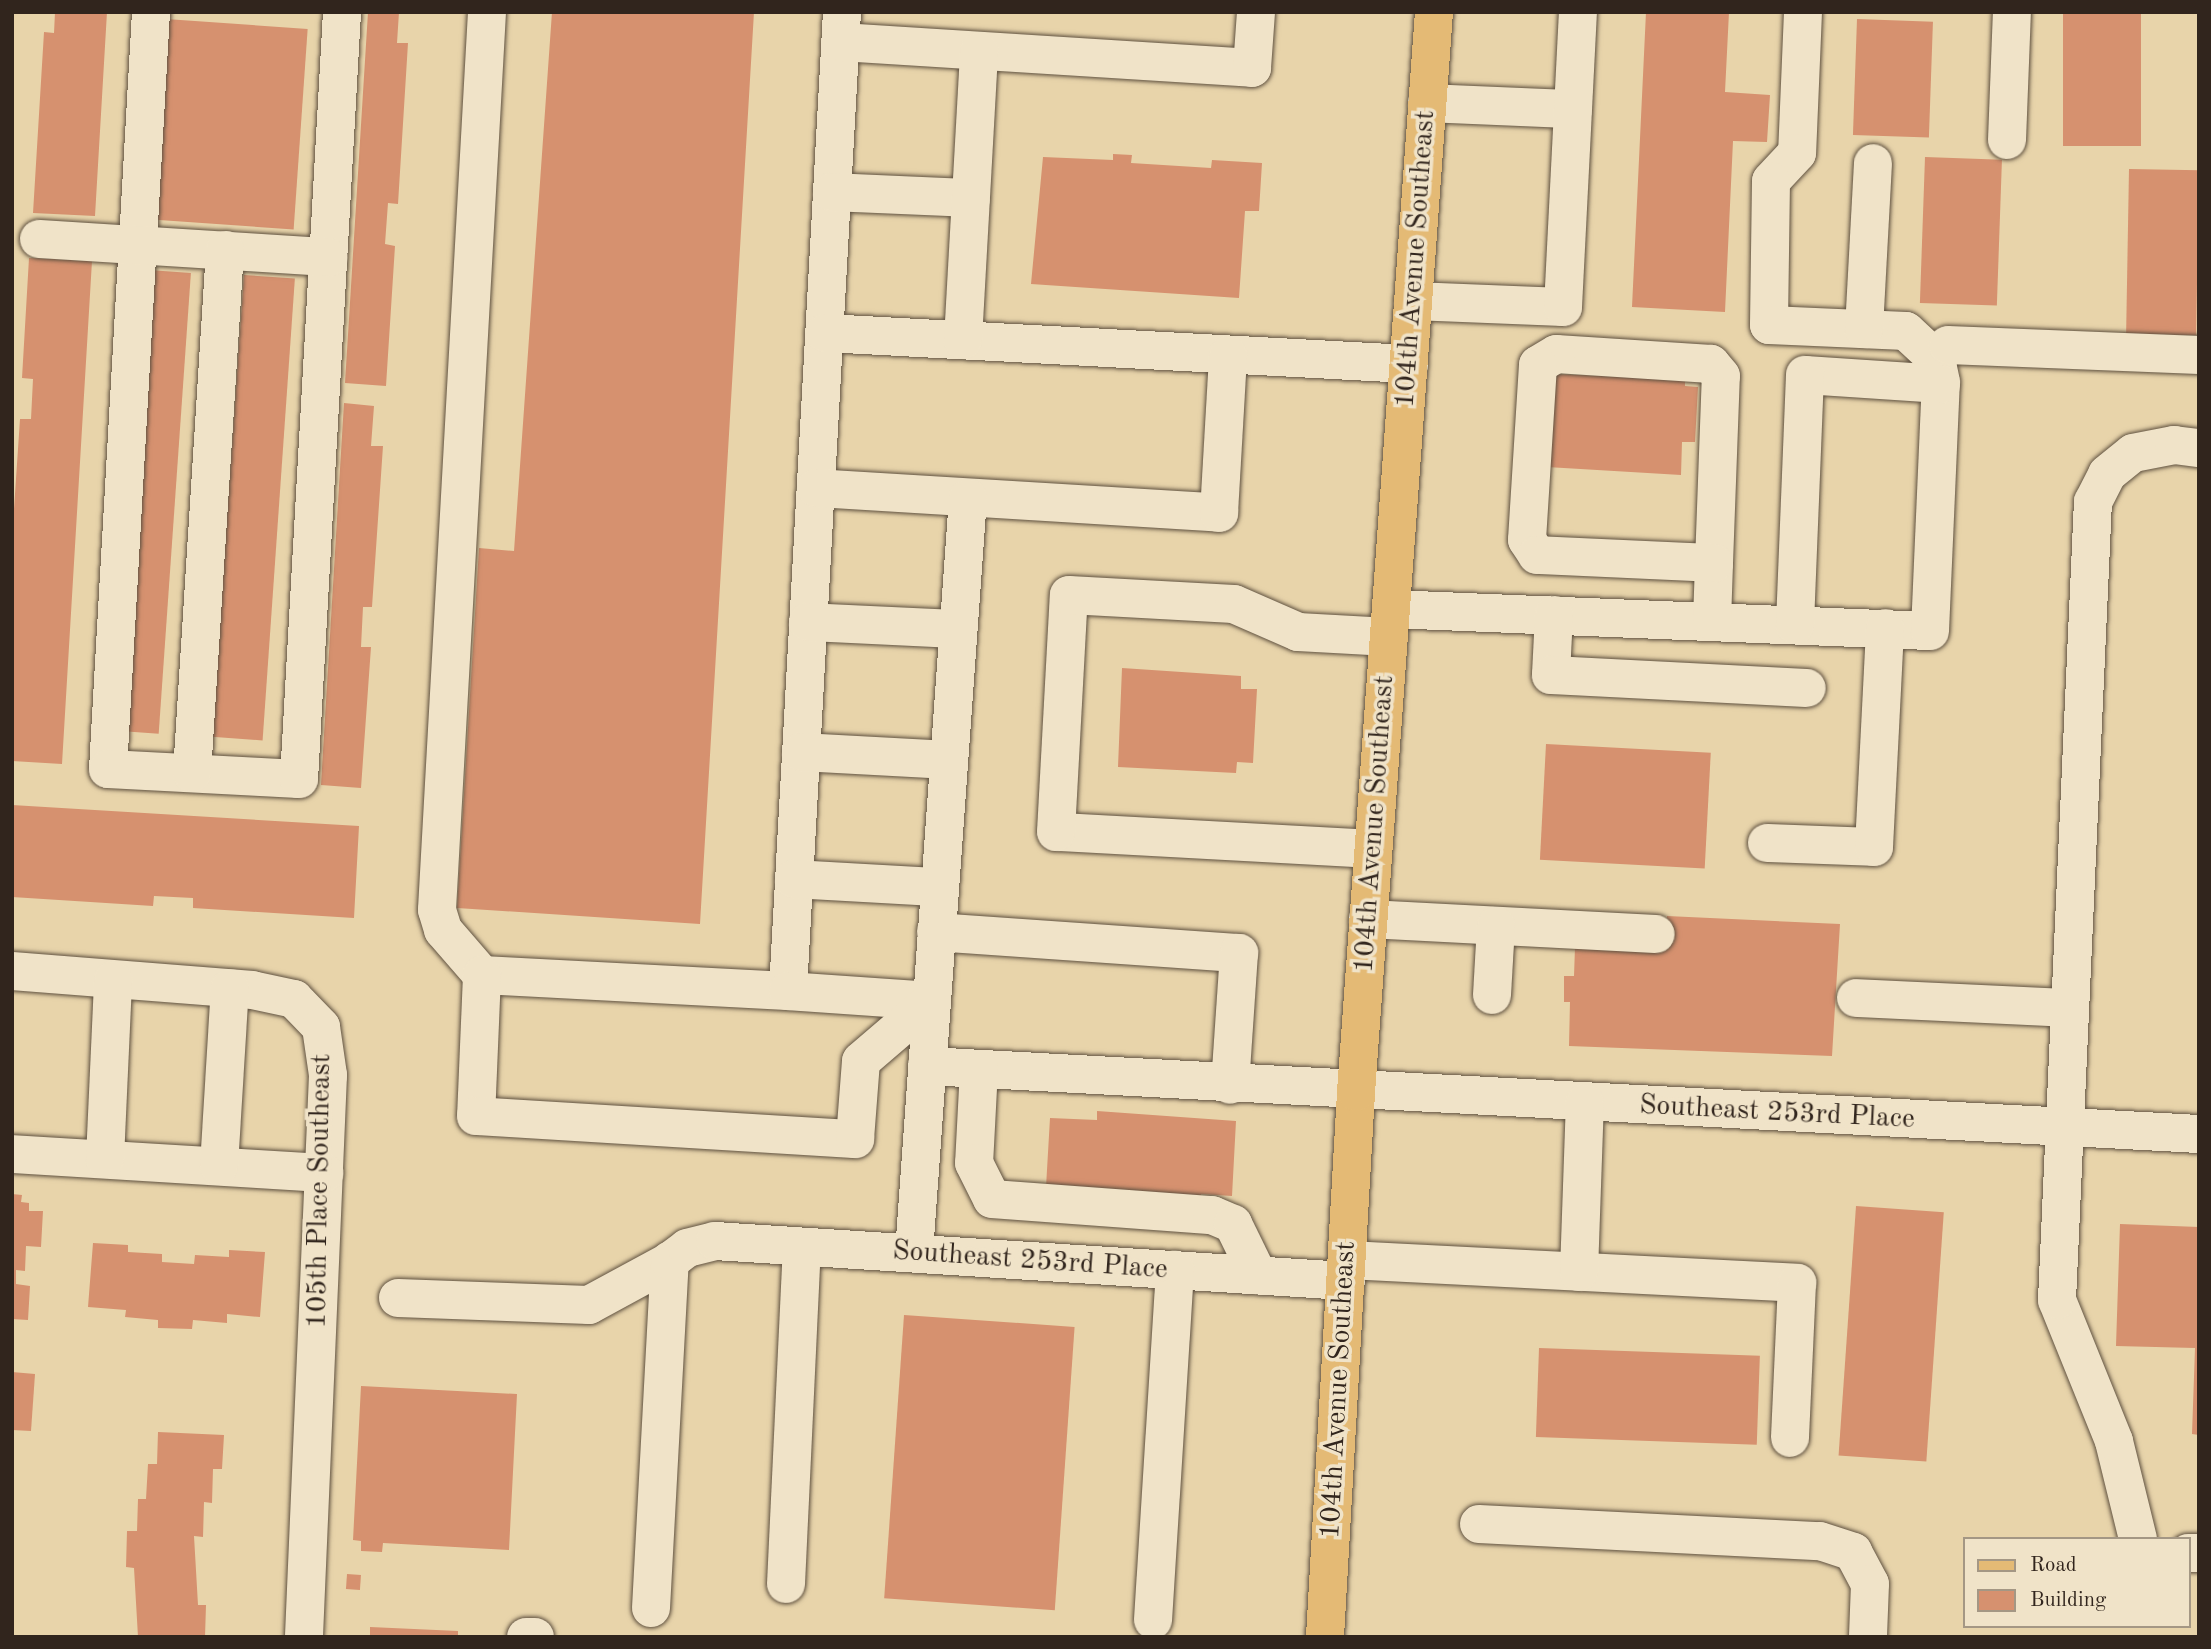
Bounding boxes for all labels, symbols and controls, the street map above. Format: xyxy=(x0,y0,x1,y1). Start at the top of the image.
street label: 104th Avenue Southeast xyxy=(1389,109,1443,409)
street label: 104th Avenue Southeast xyxy=(1348,674,1402,974)
street label: 105th Place Southeast xyxy=(301,1053,339,1329)
street label: Southeast 253rd Place xyxy=(1638,1089,1916,1137)
street label: Southeast 253rd Place xyxy=(891,1235,1169,1287)
street label: 104th Avenue Southeast xyxy=(1314,1240,1364,1540)
legend xyxy=(1962,1537,2190,1628)
text: Road xyxy=(2030,1555,2077,1576)
text: Building xyxy=(2030,1590,2106,1611)

